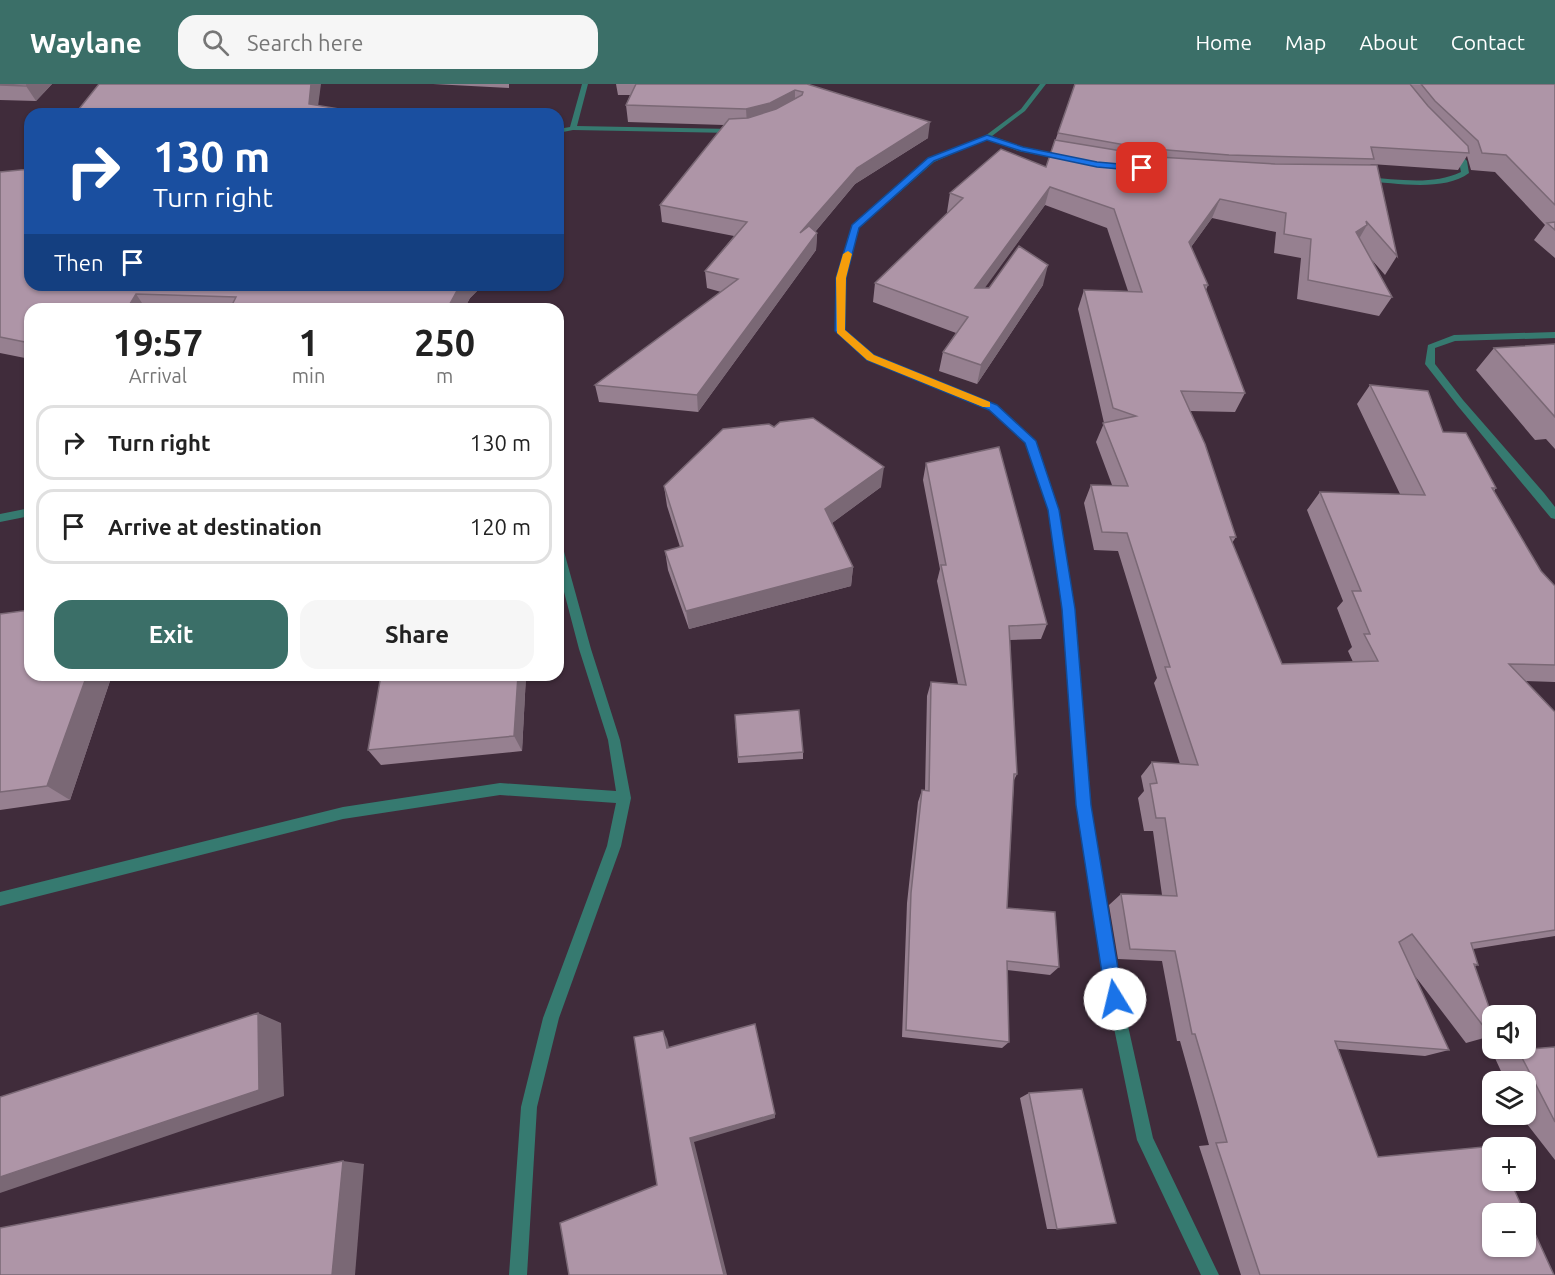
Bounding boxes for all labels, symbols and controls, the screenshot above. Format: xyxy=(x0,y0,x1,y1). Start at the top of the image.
search box xyxy=(178,15,598,69)
icon: search xyxy=(199,26,232,59)
text: Waylane xyxy=(30,27,142,58)
text: Search here xyxy=(247,30,363,55)
text: Home xyxy=(1195,30,1252,54)
text: Map xyxy=(1285,30,1326,54)
text: About xyxy=(1359,30,1418,54)
text: Contact xyxy=(1451,30,1525,54)
icon: right xyxy=(54,132,132,210)
text: 130 m xyxy=(153,133,270,180)
pin xyxy=(1116,142,1167,193)
icon: arrive xyxy=(1125,151,1158,184)
text: Turn right xyxy=(153,182,273,212)
icon: arrive xyxy=(116,246,149,279)
text: Then xyxy=(54,250,104,275)
text: 19:57 xyxy=(113,322,203,363)
text: 1 xyxy=(298,322,319,363)
text: 250 xyxy=(414,322,475,363)
text: Arrival xyxy=(129,364,187,387)
text: min xyxy=(292,364,325,387)
text: m xyxy=(436,364,453,387)
icon: right xyxy=(57,426,90,459)
text: Turn right xyxy=(108,430,210,455)
text: 130 m xyxy=(470,430,531,455)
icon: arrive xyxy=(57,510,90,543)
text: Arrive at destination xyxy=(108,514,322,539)
text: 120 m xyxy=(470,514,531,539)
button: Exit xyxy=(54,600,288,669)
button: Share xyxy=(300,600,534,669)
position arrow xyxy=(1083,967,1147,1031)
map controls xyxy=(1482,1005,1536,1257)
button: sound xyxy=(1482,1005,1536,1059)
button: layers xyxy=(1482,1071,1536,1125)
button: + xyxy=(1482,1137,1536,1191)
button: − xyxy=(1482,1203,1536,1257)

